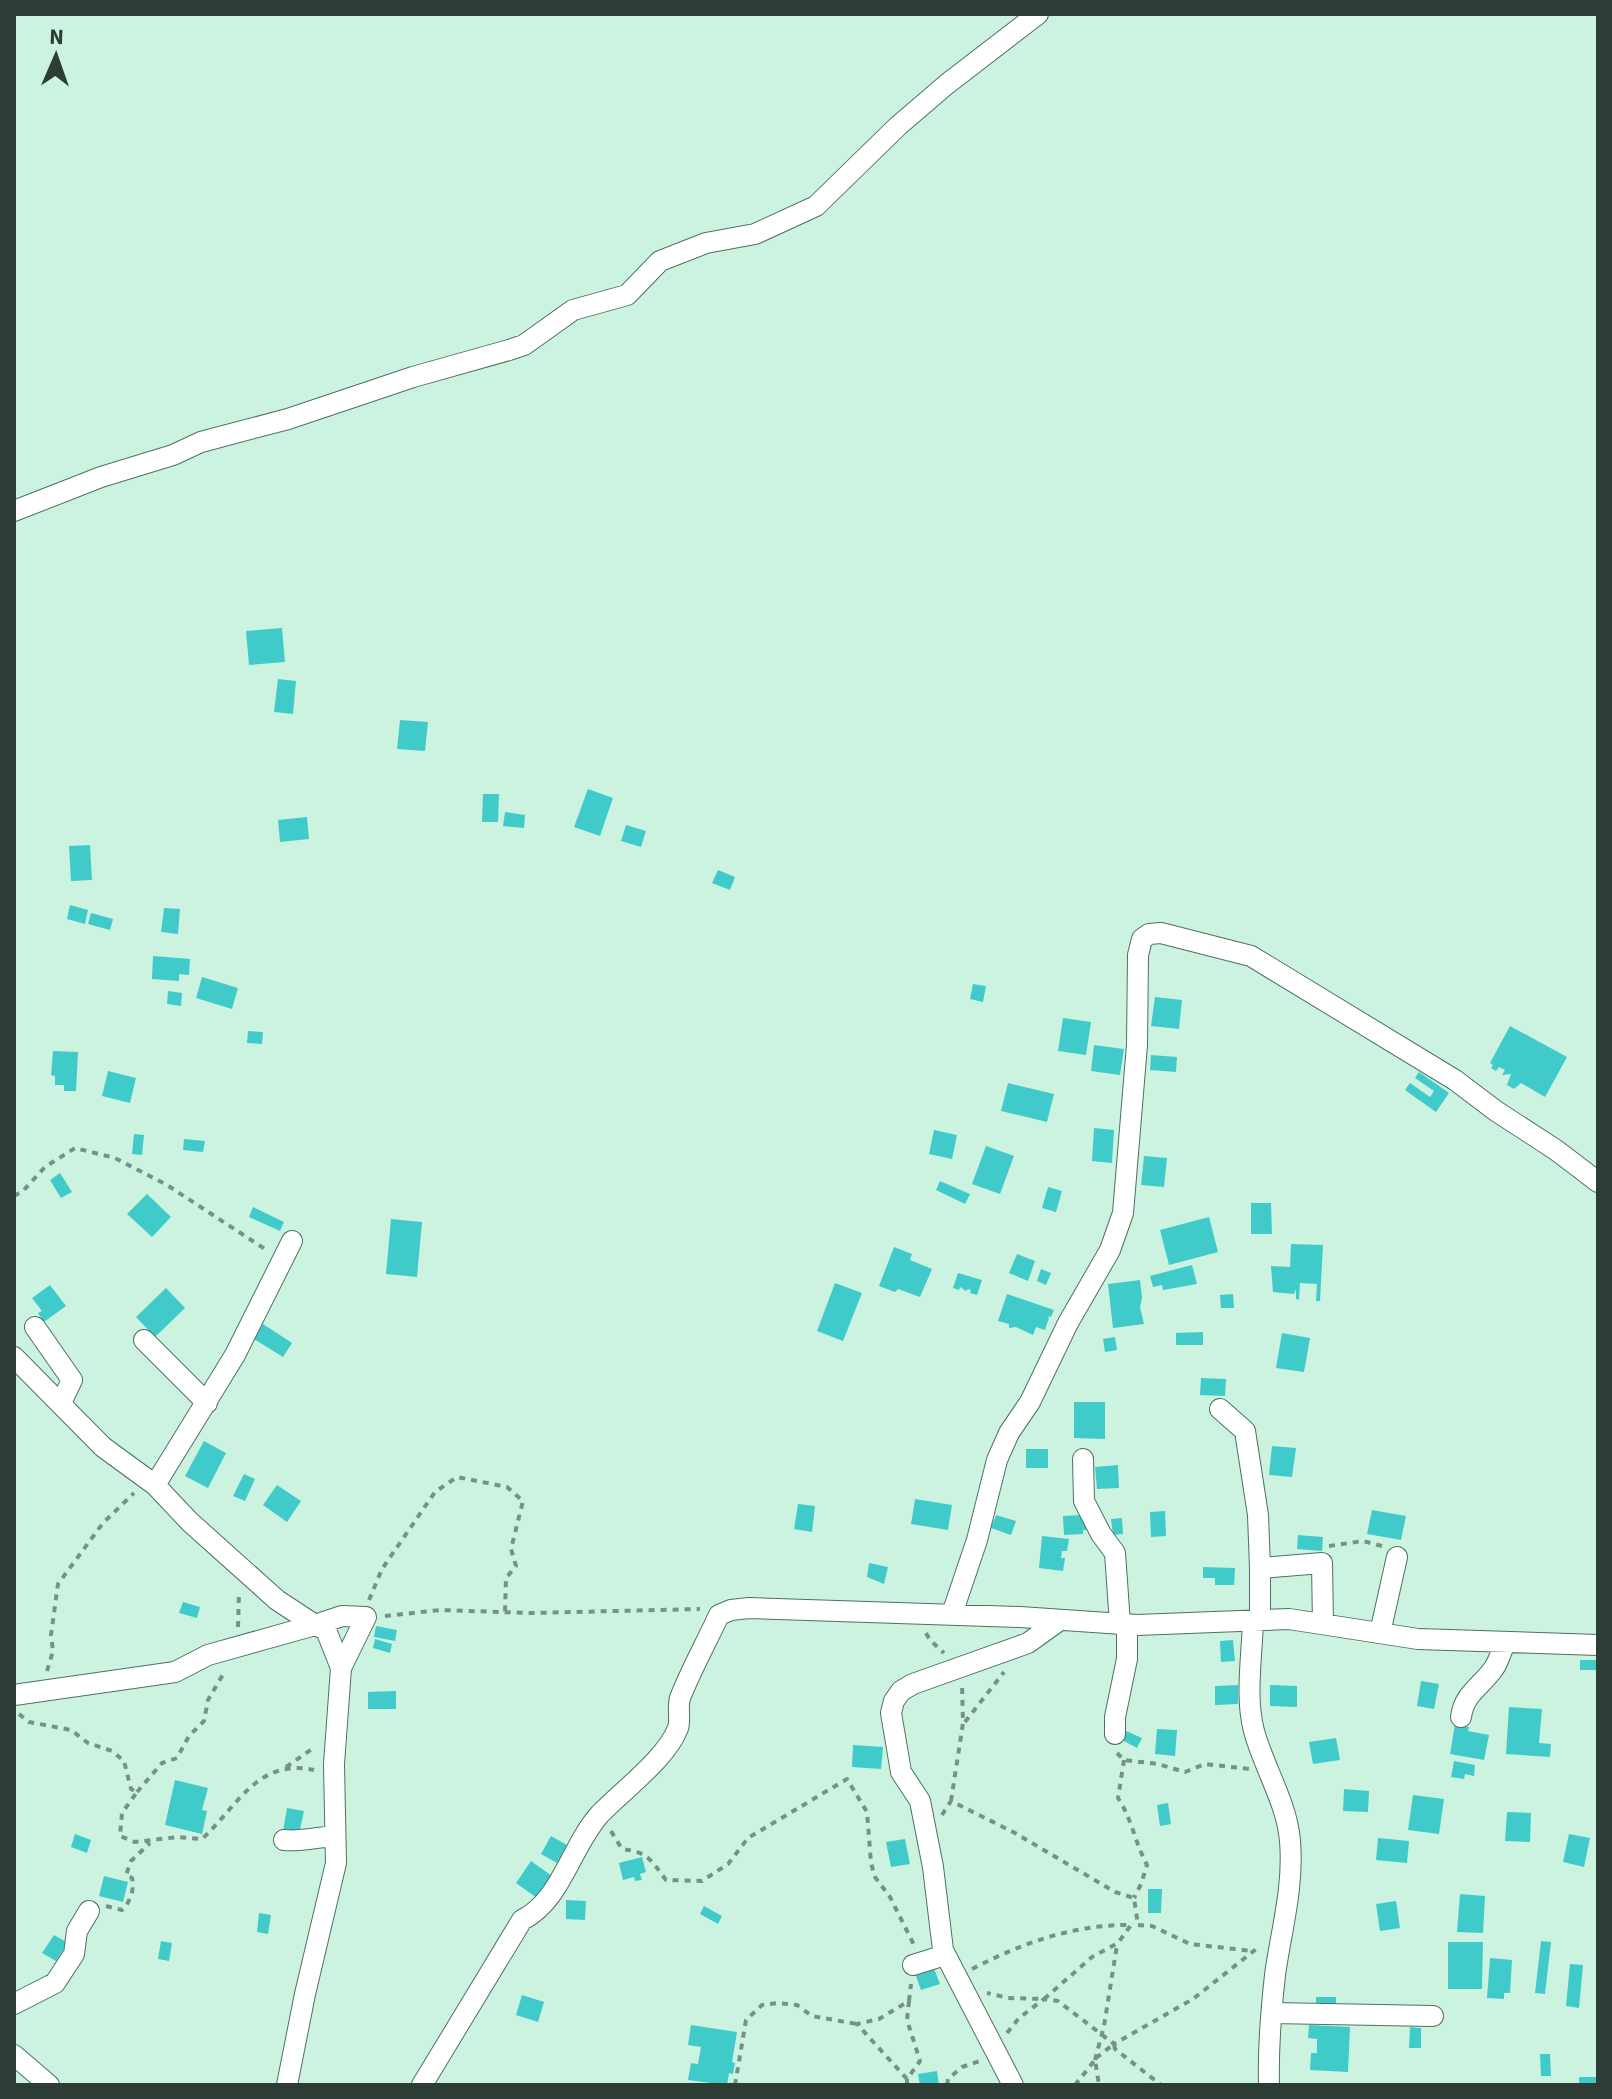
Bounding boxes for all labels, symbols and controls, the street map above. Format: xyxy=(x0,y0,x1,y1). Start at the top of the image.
north arrow xyxy=(16,16,96,96)
text: N xyxy=(49,21,65,53)

